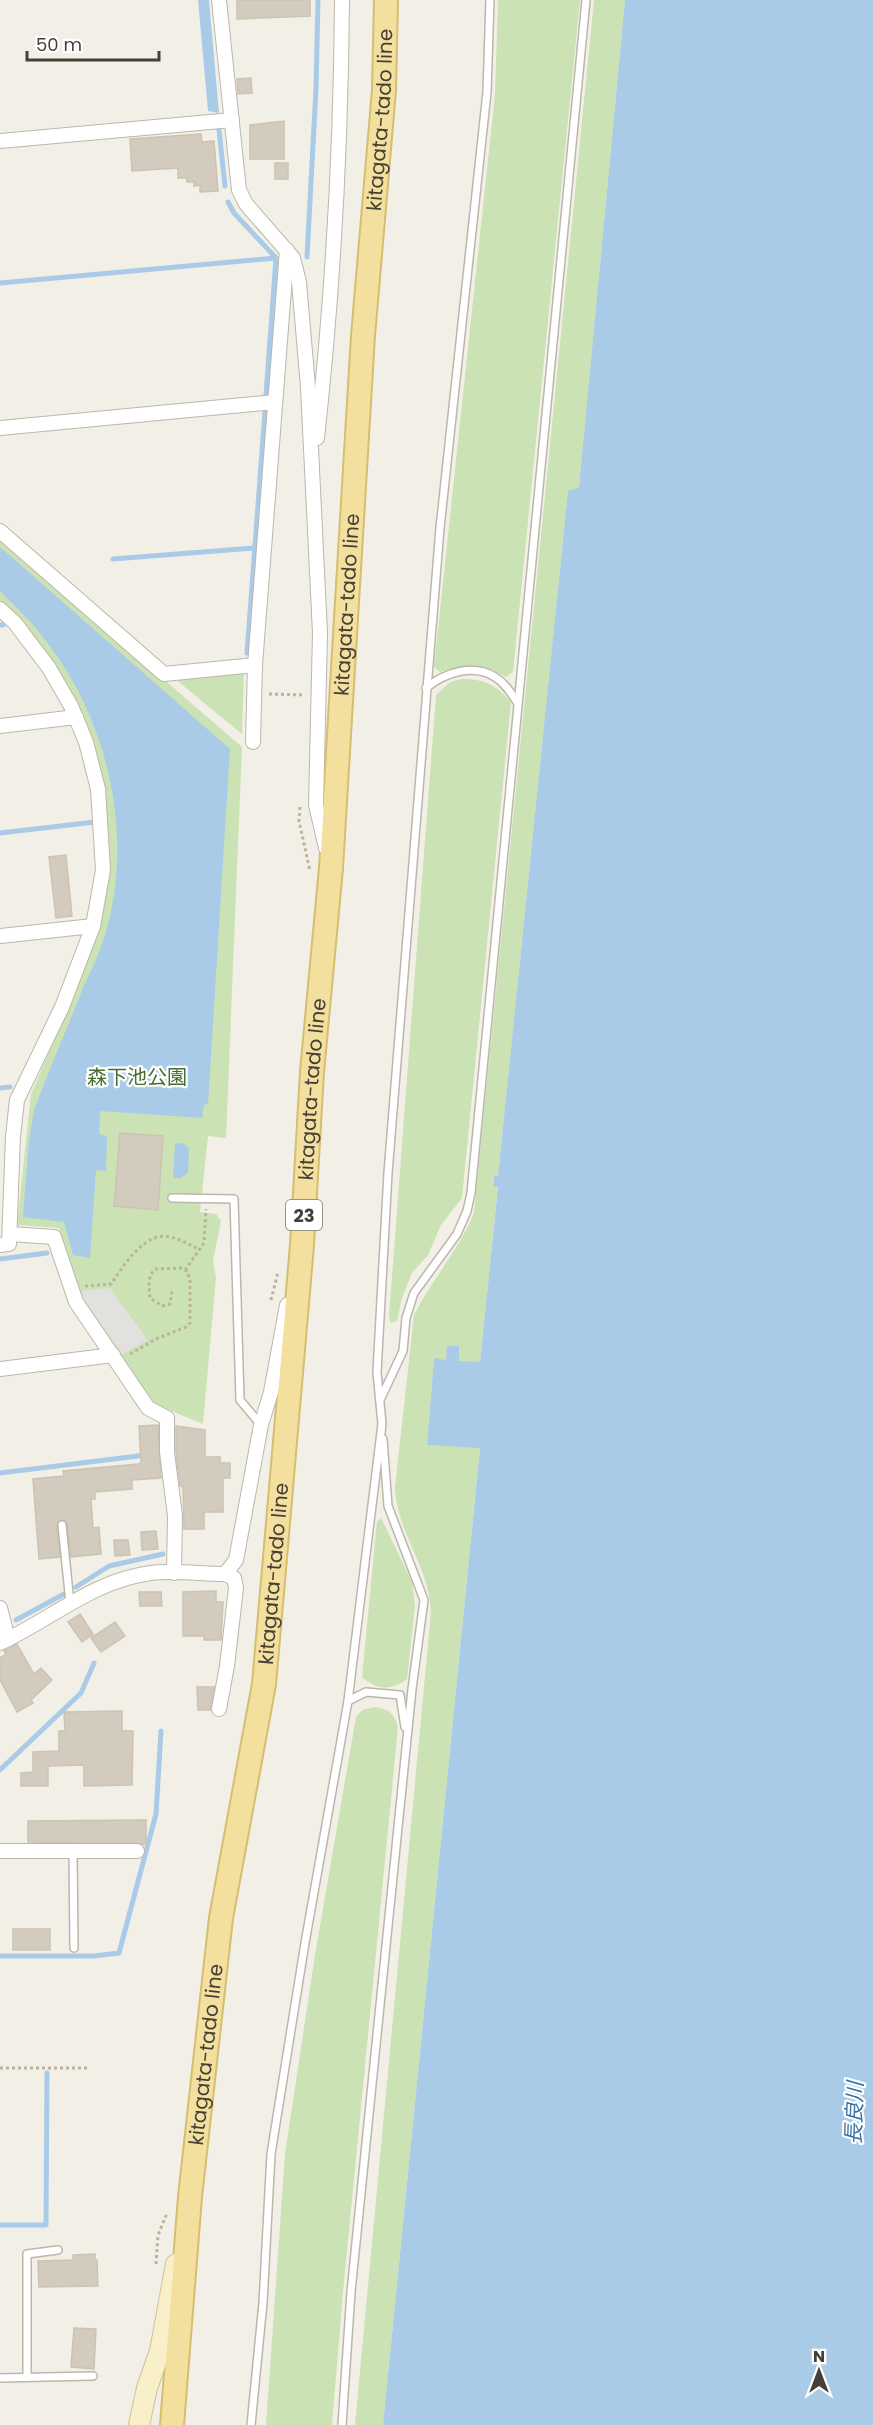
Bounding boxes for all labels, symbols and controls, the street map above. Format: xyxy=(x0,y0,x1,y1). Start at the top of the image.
scale bar xyxy=(27,24,159,62)
street label: kitagata-tado line xyxy=(360,28,399,212)
text: 50 m xyxy=(36,32,82,57)
street label: kitagata-tado line xyxy=(327,513,366,697)
street label: kitagata-tado line xyxy=(292,997,333,1181)
park label: 森下池公園 xyxy=(87,1063,187,1091)
road number: 23 xyxy=(286,1200,322,1230)
street label: kitagata-tado line xyxy=(252,1482,295,1666)
street label: kitagata-tado line xyxy=(182,1962,230,2147)
water label: 長良川 xyxy=(838,2079,870,2145)
north arrow xyxy=(789,2341,849,2401)
text: N xyxy=(813,2345,825,2368)

